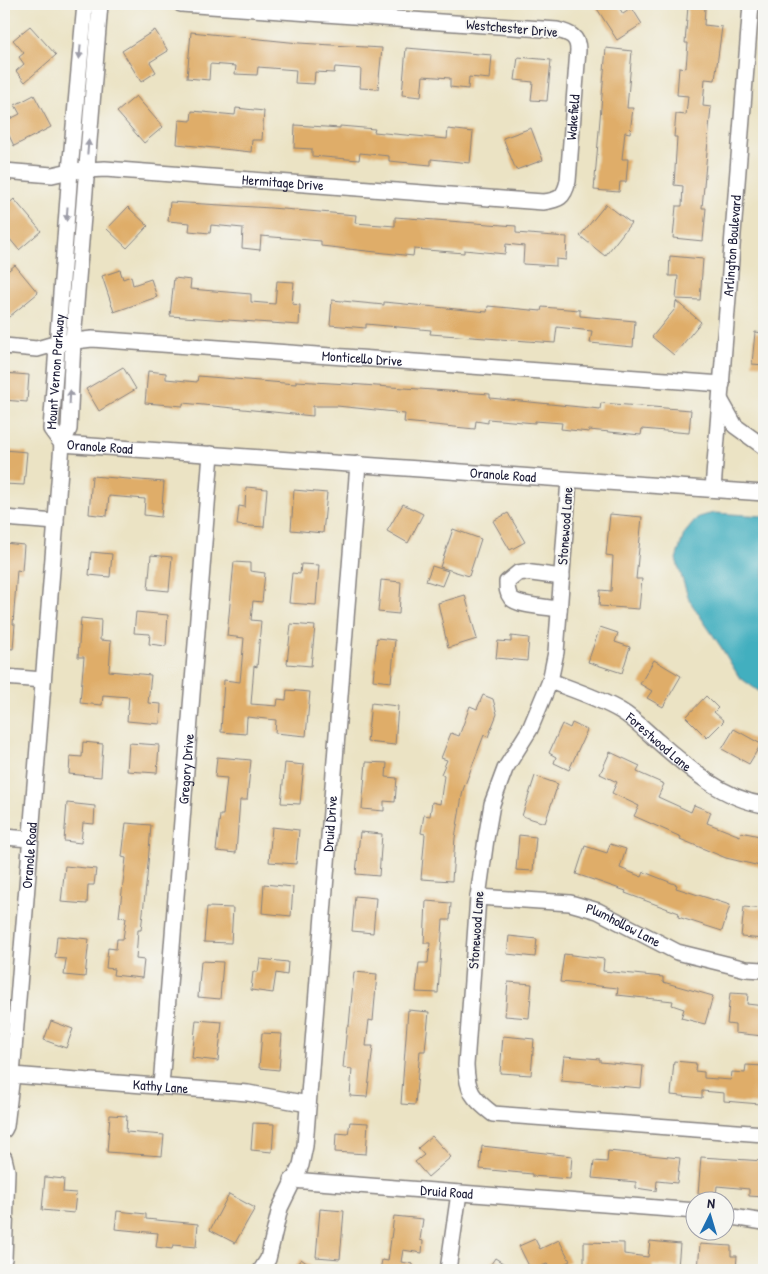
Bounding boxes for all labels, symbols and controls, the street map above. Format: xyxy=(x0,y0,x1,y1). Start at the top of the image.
street label: Westchester Drive xyxy=(465,14,559,41)
one-way arrow xyxy=(76,45,84,61)
street label: Wakefield xyxy=(561,93,584,141)
one-way arrow xyxy=(85,139,93,155)
street label: Hermitage Drive xyxy=(241,169,325,194)
street label: Arlington Boulevard xyxy=(718,194,745,297)
one-way arrow xyxy=(62,207,70,223)
street label: Mount Vernon Parkway xyxy=(41,313,69,430)
street label: Monticello Drive xyxy=(321,345,403,370)
one-way arrow xyxy=(67,388,75,404)
street label: Oranole Road xyxy=(66,434,134,458)
street label: Oranole Road xyxy=(469,462,537,486)
street label: Stonewood Lane xyxy=(552,486,577,565)
street label: Forestwood Lane xyxy=(622,707,696,776)
street label: Gregory Drive xyxy=(173,733,198,805)
street label: Druid Drive xyxy=(318,795,341,852)
street label: Oranole Road xyxy=(17,821,41,889)
street label: Stonewood Lane xyxy=(463,890,488,969)
street label: Plumhollow Lane xyxy=(584,898,664,951)
street label: Kathy Lane xyxy=(132,1074,189,1097)
street label: Druid Road xyxy=(420,1180,474,1203)
north arrow xyxy=(686,1192,736,1242)
text: N xyxy=(707,1193,716,1212)

